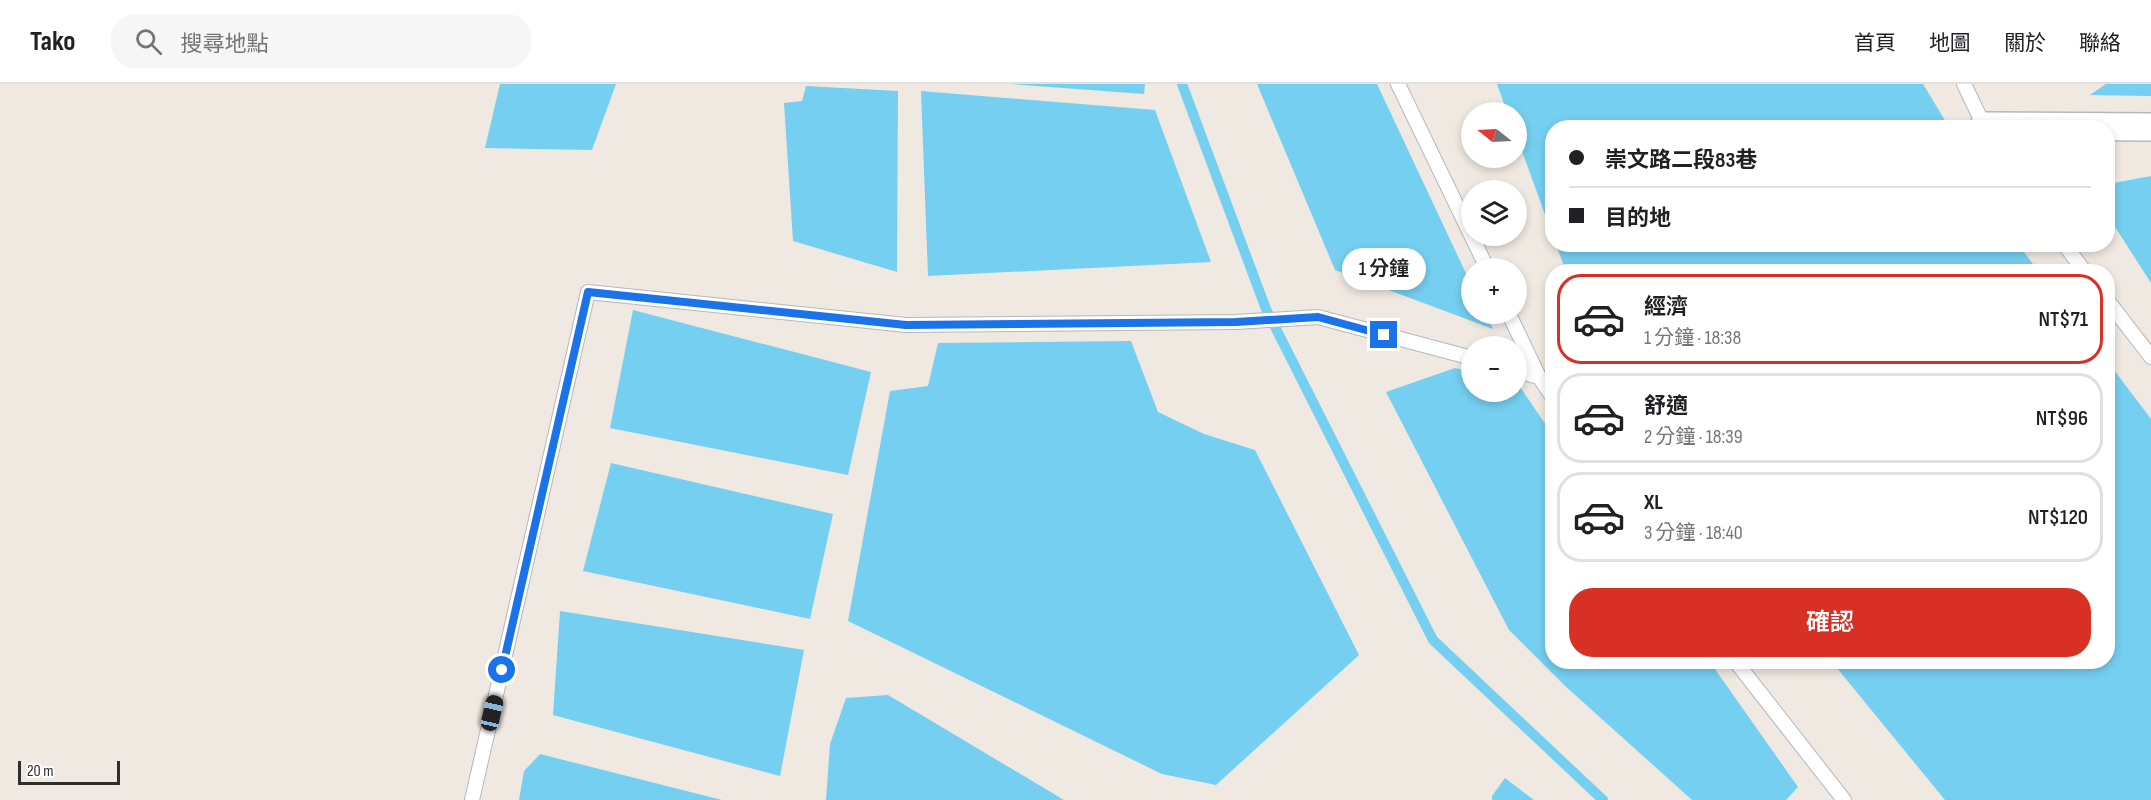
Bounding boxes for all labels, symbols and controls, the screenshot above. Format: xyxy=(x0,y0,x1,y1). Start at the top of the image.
search box xyxy=(111,14,531,68)
text: Tako xyxy=(30,25,75,58)
icon: search xyxy=(132,25,165,58)
text: 搜尋地點 xyxy=(180,31,268,58)
text: 首頁 xyxy=(1854,31,1896,56)
text: 地圖 xyxy=(1929,31,1971,56)
text: 關於 xyxy=(2004,31,2046,56)
text: 聯絡 xyxy=(2079,31,2121,56)
north arrow xyxy=(1461,102,1527,168)
map controls xyxy=(1461,102,1527,402)
text: 崇文路二段83巷 xyxy=(1605,147,1757,174)
button: layers xyxy=(1461,180,1527,246)
text: 目的地 xyxy=(1605,205,1671,232)
callout: 1 分鐘 xyxy=(1342,248,1426,290)
text: 1 分鐘 xyxy=(1359,257,1409,281)
button: + xyxy=(1461,258,1527,324)
icon: car xyxy=(1572,292,1626,346)
text: 經濟 xyxy=(1644,294,1688,321)
text: NT$71 xyxy=(2038,306,2088,333)
route end xyxy=(1370,321,1397,348)
text: 1 分鐘 · 18:38 xyxy=(1644,326,1741,350)
button: − xyxy=(1461,336,1527,402)
icon: car xyxy=(1572,391,1626,445)
text: 舒適 xyxy=(1644,393,1688,420)
text: NT$96 xyxy=(2036,405,2088,432)
text: 2 分鐘 · 18:39 xyxy=(1644,425,1743,449)
text: XL xyxy=(1644,489,1663,516)
icon: car xyxy=(1572,490,1626,544)
text: NT$120 xyxy=(2028,504,2088,531)
text: 3 分鐘 · 18:40 xyxy=(1644,521,1743,545)
button: 確認 xyxy=(1569,588,2091,657)
route start xyxy=(488,656,515,683)
car xyxy=(479,693,505,733)
scale bar xyxy=(18,758,120,786)
text: 20 m xyxy=(27,762,54,781)

